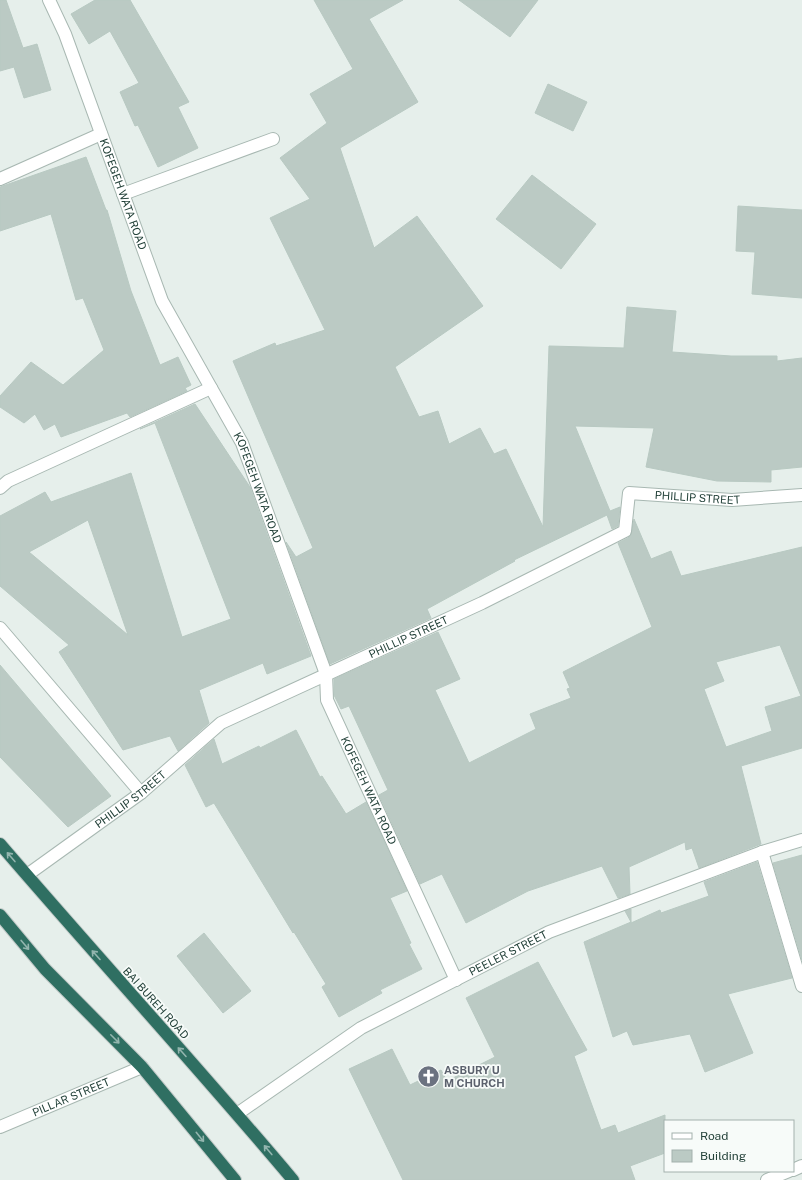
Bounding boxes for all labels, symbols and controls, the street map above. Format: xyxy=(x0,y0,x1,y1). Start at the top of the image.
street label: KOFEGEH WATA ROAD xyxy=(98,137,149,252)
street label: KOFEGEH WATA ROAD xyxy=(231,430,284,545)
street label: PHILLIP STREET xyxy=(654,489,741,506)
street label: PHILLIP STREET xyxy=(367,613,450,660)
street label: KOFEGEH WATA ROAD xyxy=(339,735,399,847)
street label: PHILLIP STREET xyxy=(93,768,168,830)
one-way arrow xyxy=(6,851,15,862)
street label: PEELER STREET xyxy=(467,928,549,978)
one-way arrow xyxy=(21,940,30,950)
one-way arrow xyxy=(92,950,101,960)
street label: BAI BUREH ROAD xyxy=(121,965,191,1041)
one-way arrow xyxy=(110,1034,120,1044)
one-way arrow xyxy=(178,1047,187,1057)
church icon: ASBURY U M CHURCH xyxy=(416,1063,442,1089)
place label: ASBURY U M CHURCH xyxy=(444,1064,505,1089)
street label: PILLAR STREET xyxy=(31,1075,112,1119)
legend xyxy=(664,1120,794,1172)
text: Road xyxy=(700,1129,728,1143)
one-way arrow xyxy=(195,1132,204,1143)
one-way arrow xyxy=(263,1145,272,1155)
text: Building xyxy=(700,1149,746,1163)

